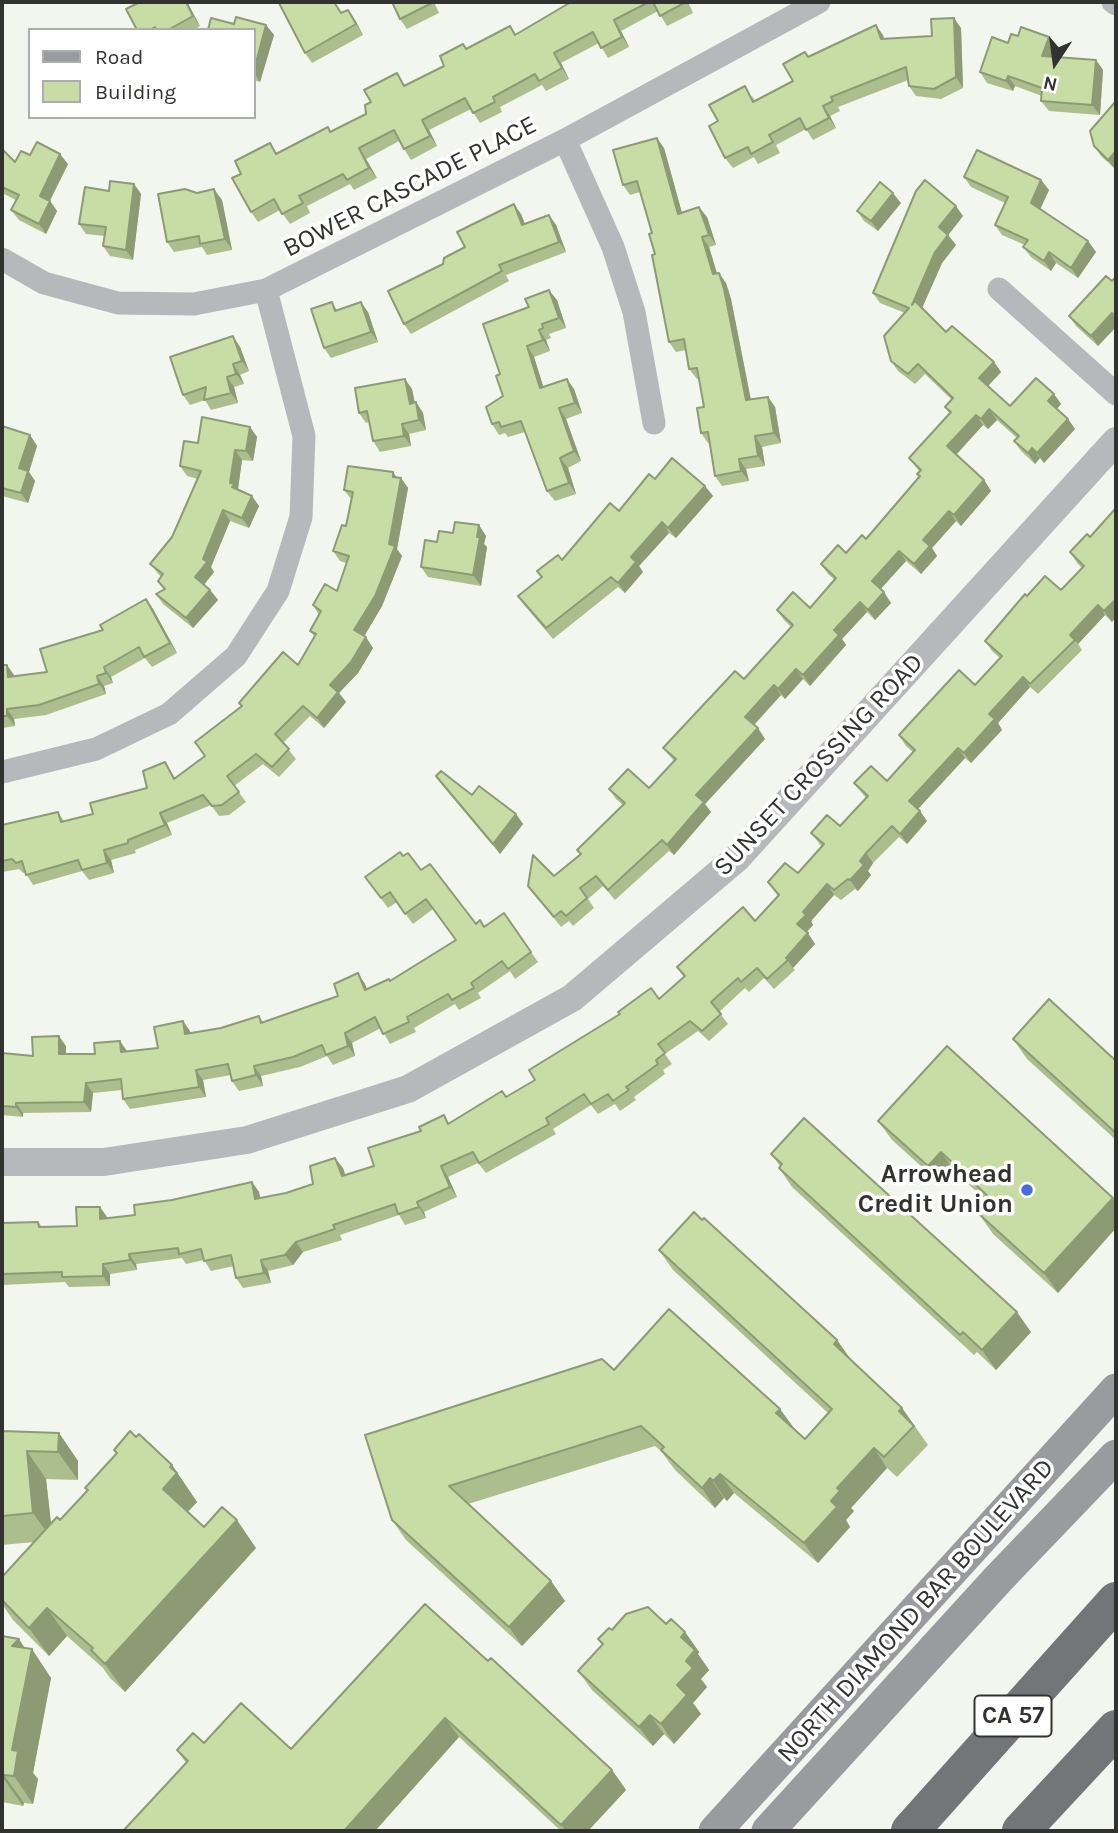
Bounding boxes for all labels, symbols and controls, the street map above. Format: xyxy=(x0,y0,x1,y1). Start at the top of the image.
legend xyxy=(28,28,256,119)
north arrow xyxy=(1020,28,1090,98)
text: Road xyxy=(95,45,143,69)
text: N xyxy=(1041,71,1059,96)
text: Building xyxy=(95,80,176,104)
street label: BOWER CASCADE PLACE xyxy=(278,109,542,265)
street label: SUNSET CROSSING ROAD xyxy=(708,647,930,883)
place label: Arrowhead Credit Union xyxy=(858,1159,1013,1220)
marker: Arrowhead Credit Union xyxy=(1019,1182,1035,1198)
street label: NORTH DIAMOND BAR BOULEVARD xyxy=(771,1453,1061,1769)
road number: CA 57 xyxy=(974,1696,1052,1736)

